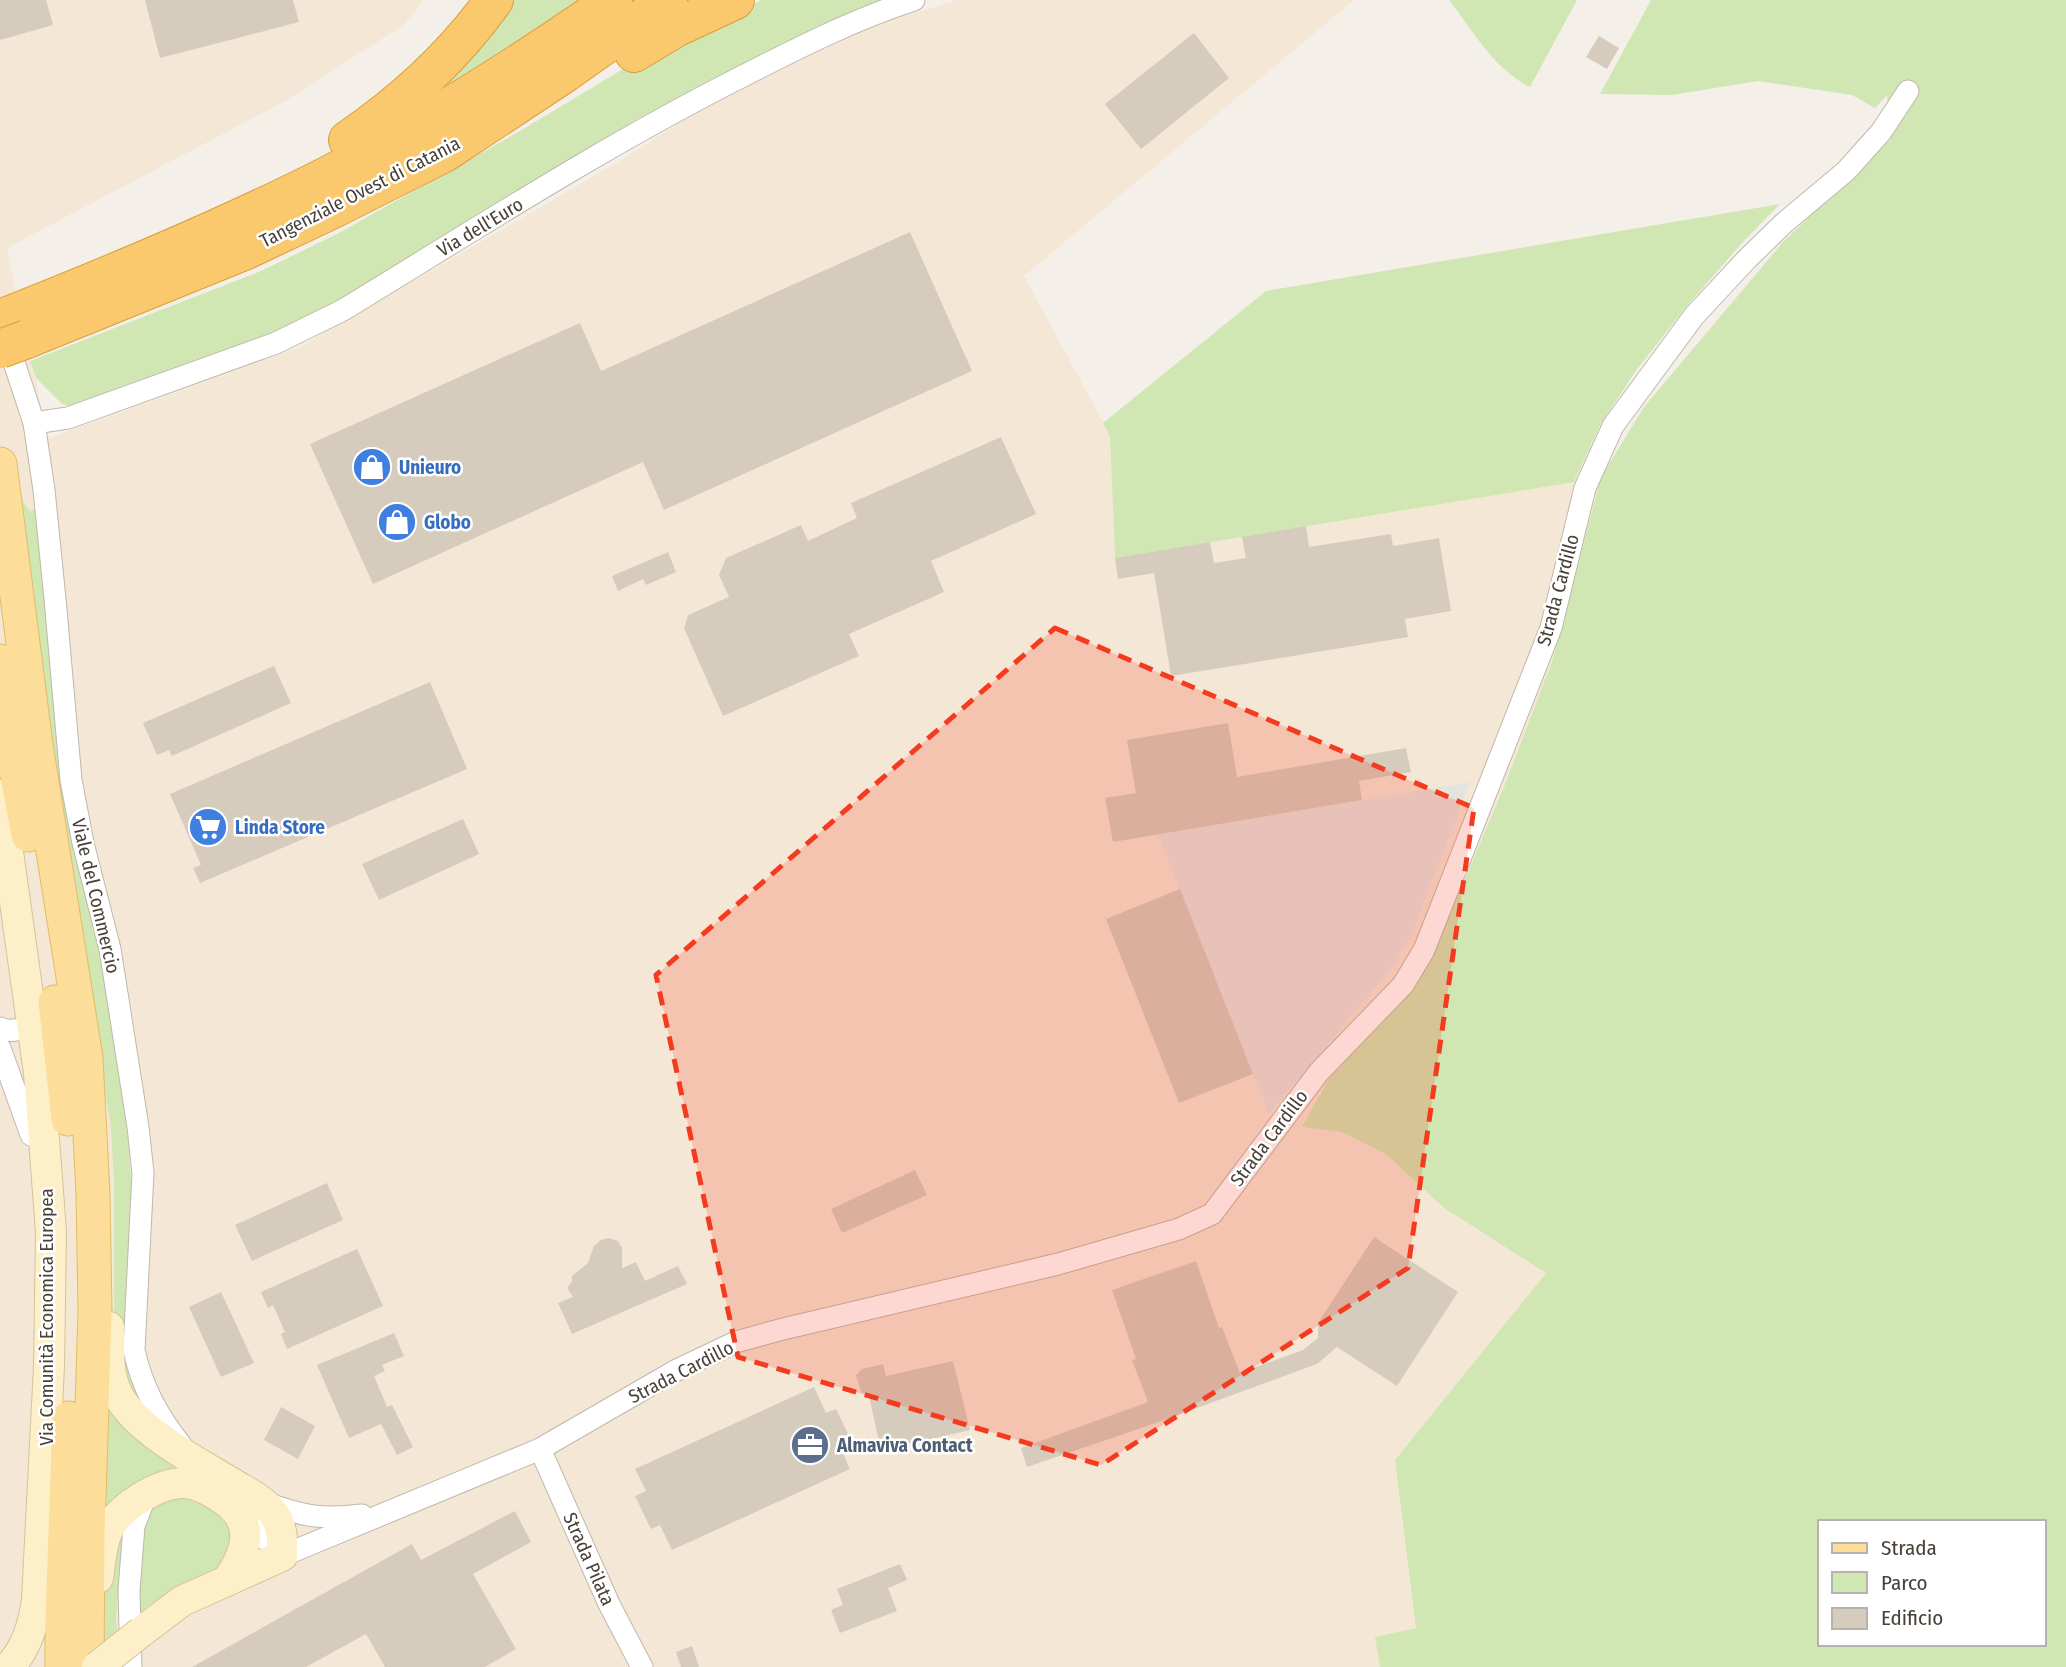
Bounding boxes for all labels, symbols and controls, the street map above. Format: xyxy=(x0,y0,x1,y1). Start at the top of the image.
street label: Tangenziale Ovest di Catania xyxy=(256,131,464,253)
street label: Via dell'Euro xyxy=(433,192,527,262)
shop icon: Unieuro xyxy=(351,446,393,488)
place label: Unieuro xyxy=(399,456,461,479)
shop icon: Globo xyxy=(376,501,418,543)
place label: Globo xyxy=(424,511,471,534)
street label: Strada Cardillo xyxy=(1532,532,1584,648)
supermarket icon: Linda Store xyxy=(187,806,229,848)
street label: Viale del Commercio xyxy=(67,816,125,976)
place label: Linda Store xyxy=(235,816,325,839)
street label: Strada Cardillo xyxy=(1225,1085,1313,1191)
street label: Via Comunità Economica Europea xyxy=(35,1188,58,1446)
street label: Strada Cardillo xyxy=(625,1336,737,1408)
office icon: Almaviva Contact xyxy=(789,1424,831,1466)
place label: Almaviva Contact xyxy=(836,1434,973,1457)
street label: Strada Pilata xyxy=(558,1509,620,1609)
legend xyxy=(1818,1520,2045,1646)
text: Strada xyxy=(1881,1535,1937,1561)
text: Parco xyxy=(1881,1570,1928,1596)
text: Edificio xyxy=(1881,1605,1943,1631)

